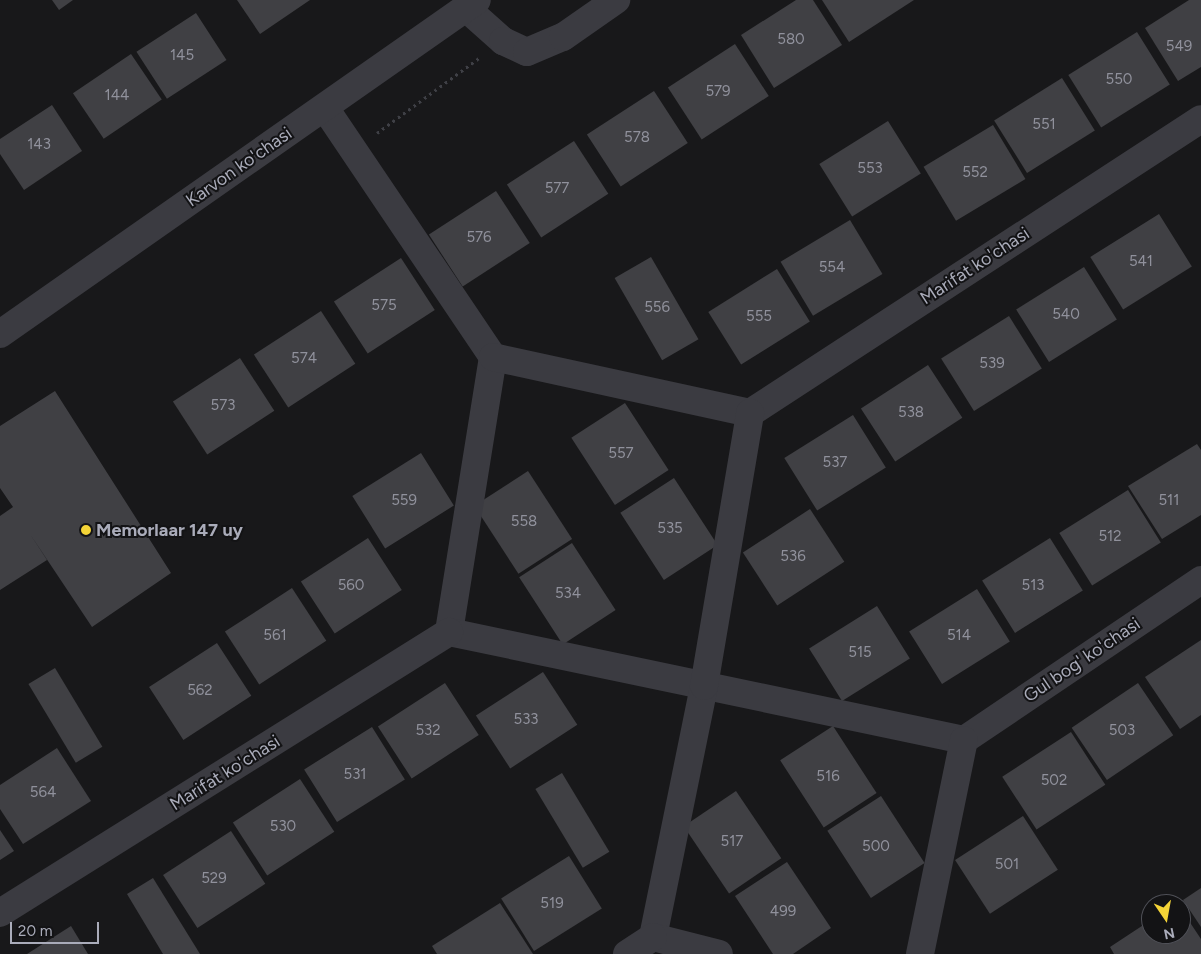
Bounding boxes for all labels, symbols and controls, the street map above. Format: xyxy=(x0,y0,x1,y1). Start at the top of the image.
house number: 580 xyxy=(777,31,805,49)
house number: 549 xyxy=(1166,38,1192,56)
house number: 145 xyxy=(170,47,194,65)
house number: 550 xyxy=(1106,71,1132,89)
house number: 579 xyxy=(705,83,731,101)
house number: 144 xyxy=(105,87,129,105)
house number: 551 xyxy=(1032,116,1056,134)
street label: Karvon ko'chasi xyxy=(182,123,296,211)
house number: 578 xyxy=(624,129,650,147)
house number: 143 xyxy=(27,136,51,154)
house number: 553 xyxy=(857,160,883,178)
house number: 552 xyxy=(962,164,988,182)
house number: 577 xyxy=(545,180,569,198)
street label: Marifat ko'chasi xyxy=(916,223,1034,309)
house number: 576 xyxy=(466,229,492,247)
house number: 541 xyxy=(1129,253,1153,271)
house number: 554 xyxy=(819,259,845,277)
house number: 575 xyxy=(371,297,397,315)
house number: 556 xyxy=(644,299,670,317)
house number: 540 xyxy=(1052,306,1080,324)
house number: 555 xyxy=(746,308,772,326)
house number: 574 xyxy=(291,350,317,368)
house number: 539 xyxy=(979,355,1005,373)
house number: 573 xyxy=(211,397,235,415)
house number: 538 xyxy=(898,404,924,422)
house number: 557 xyxy=(608,445,634,463)
house number: 537 xyxy=(823,454,847,472)
house number: 559 xyxy=(391,492,417,510)
house number: 511 xyxy=(1158,492,1180,510)
house number: 558 xyxy=(511,513,537,531)
place label: Memorlaar 147 uy xyxy=(96,519,243,541)
house number: 535 xyxy=(657,520,683,538)
marker: Memorlaar 147 uy xyxy=(80,524,92,536)
house number: 512 xyxy=(1098,528,1122,546)
house number: 536 xyxy=(780,548,806,566)
house number: 560 xyxy=(338,577,364,595)
house number: 513 xyxy=(1022,577,1044,595)
house number: 534 xyxy=(555,585,581,603)
street label: Gul bog' ko'chasi xyxy=(1020,613,1144,707)
house number: 561 xyxy=(263,627,287,645)
house number: 514 xyxy=(947,627,971,645)
house number: 515 xyxy=(848,644,872,662)
house number: 562 xyxy=(187,682,213,700)
house number: 533 xyxy=(514,711,538,729)
house number: 532 xyxy=(415,722,441,740)
house number: 503 xyxy=(1109,722,1135,740)
street label: Marifat ko'chasi xyxy=(166,731,284,815)
house number: 531 xyxy=(344,766,366,784)
house number: 516 xyxy=(816,768,840,786)
house number: 502 xyxy=(1041,772,1067,790)
house number: 564 xyxy=(30,784,56,802)
house number: 530 xyxy=(270,818,296,836)
house number: 517 xyxy=(721,833,743,851)
house number: 500 xyxy=(862,838,890,856)
house number: 501 xyxy=(995,856,1019,874)
house number: 529 xyxy=(201,870,227,888)
north arrow xyxy=(1141,894,1191,944)
house number: 519 xyxy=(540,895,564,913)
house number: 499 xyxy=(770,903,796,921)
scale bar xyxy=(12,912,101,944)
text: 20 m xyxy=(18,922,52,940)
text: N xyxy=(1162,924,1176,943)

